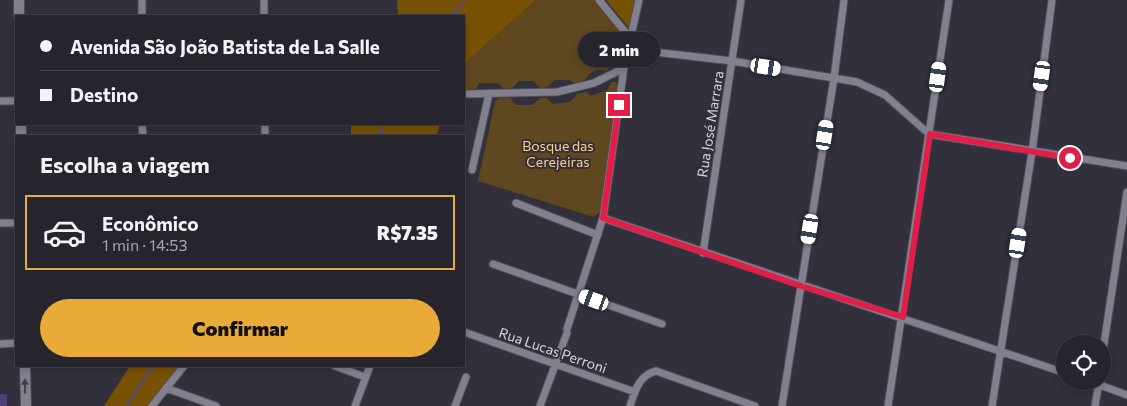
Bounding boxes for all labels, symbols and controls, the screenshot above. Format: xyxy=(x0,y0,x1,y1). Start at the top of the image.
callout: 2 min xyxy=(578,32,660,68)
text: Avenida São João Batista de La Salle xyxy=(70,35,380,58)
text: 2 min xyxy=(599,40,639,59)
car xyxy=(750,57,781,77)
car xyxy=(1032,60,1051,92)
car xyxy=(928,61,947,93)
street label: Rua José Marrara xyxy=(693,70,727,178)
text: Destino xyxy=(70,83,138,106)
route end xyxy=(608,94,630,116)
car xyxy=(815,119,834,151)
park label: Bosque das Cerejeiras xyxy=(522,137,594,170)
route start xyxy=(1059,147,1081,169)
text: Escolha a viagem xyxy=(40,151,210,178)
icon: car xyxy=(42,210,87,255)
text: Econômico xyxy=(102,212,199,235)
car xyxy=(800,213,819,245)
text: R$7.35 xyxy=(377,221,438,244)
car xyxy=(1008,227,1027,259)
text: 1 min · 14:53 xyxy=(102,235,188,254)
car xyxy=(577,288,610,312)
button: Confirmar xyxy=(40,299,440,357)
street label: Rua Lucas Perroni xyxy=(497,324,609,376)
map controls xyxy=(1056,335,1111,390)
button: locate xyxy=(1056,335,1111,390)
one-way arrow xyxy=(21,378,29,394)

